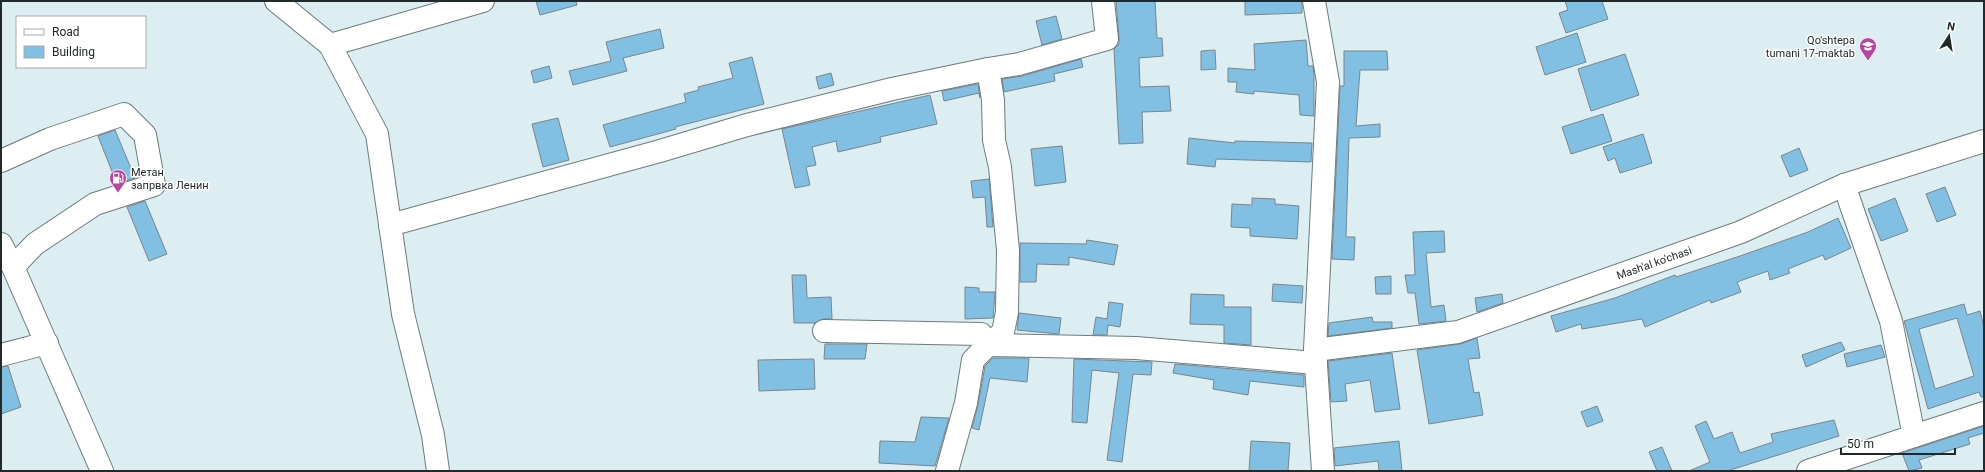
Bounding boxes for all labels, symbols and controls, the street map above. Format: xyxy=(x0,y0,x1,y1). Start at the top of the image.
legend xyxy=(16,16,146,68)
north arrow xyxy=(1929,16,1969,56)
text: N xyxy=(1946,20,1956,34)
text: Road xyxy=(52,25,80,39)
place label: Qo'shtepa tumani 17-maktab xyxy=(1766,34,1855,60)
school or university icon: Qo'shtepa tumani 17-maktab xyxy=(1858,36,1878,61)
text: Building xyxy=(52,45,95,59)
place label: Метан запрвка Ленин xyxy=(131,166,209,192)
fuel station icon: Метан запрвка Ленин xyxy=(108,168,128,193)
street label: Mash'al ko'chasi xyxy=(1615,244,1693,282)
scale bar xyxy=(1841,430,1955,456)
text: 50 m xyxy=(1847,437,1874,451)

